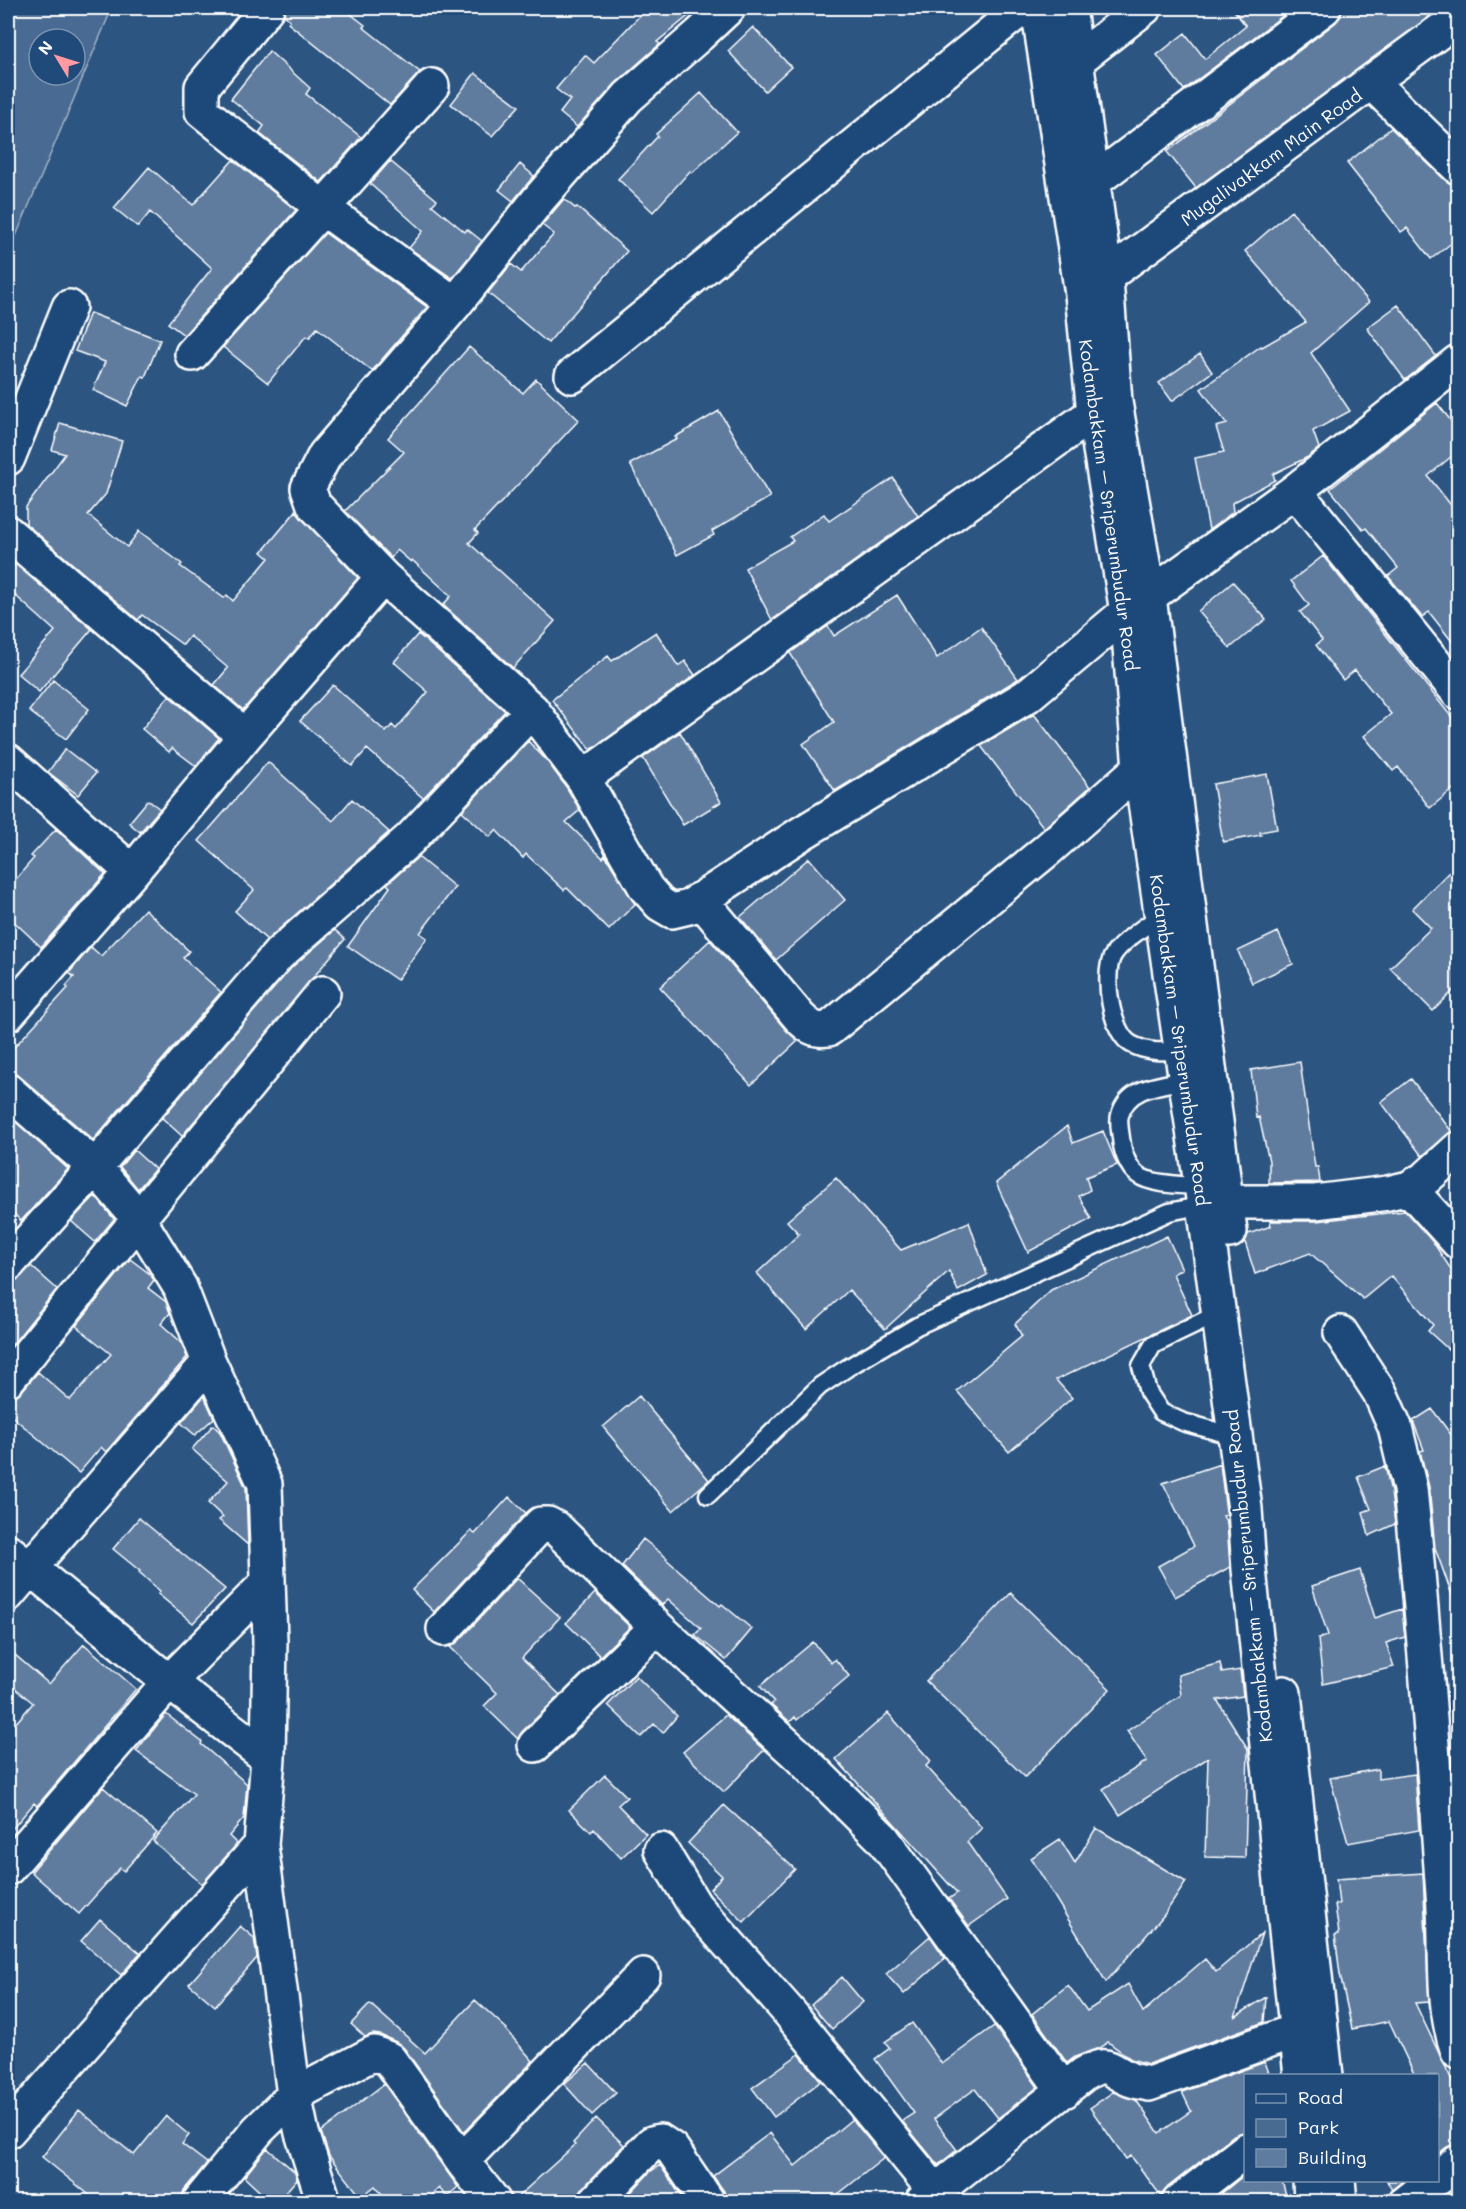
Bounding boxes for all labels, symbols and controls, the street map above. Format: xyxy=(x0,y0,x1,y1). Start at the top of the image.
north arrow xyxy=(27,27,87,87)
text: N xyxy=(33,36,57,59)
street label: Mugalivakkam Main Road xyxy=(1175,83,1367,231)
street label: Kodambakkam – Sriperumbudur Road xyxy=(1074,338,1144,672)
street label: Kodambakkam – Sriperumbudur Road xyxy=(1145,873,1215,1207)
street label: Kodambakkam – Sriperumbudur Road xyxy=(1219,1408,1277,1744)
legend xyxy=(1244,2074,1439,2182)
text: Road xyxy=(1298,2085,1343,2109)
text: Park xyxy=(1298,2115,1339,2139)
text: Building xyxy=(1298,2145,1366,2169)

